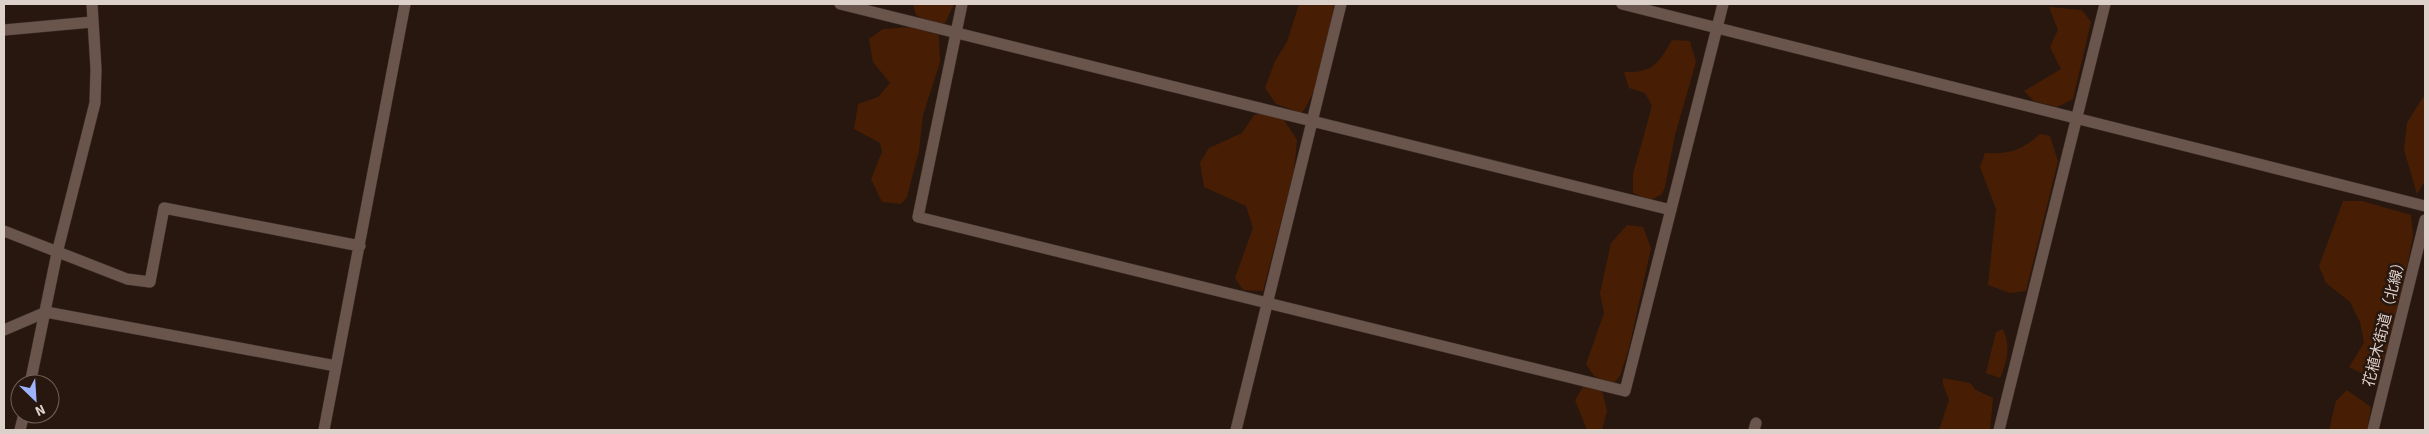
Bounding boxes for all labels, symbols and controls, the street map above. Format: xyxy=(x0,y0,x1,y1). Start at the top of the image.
street label: 花植木街道（北線） xyxy=(2358,253,2412,389)
north arrow xyxy=(10,374,60,424)
text: N xyxy=(32,399,49,421)

